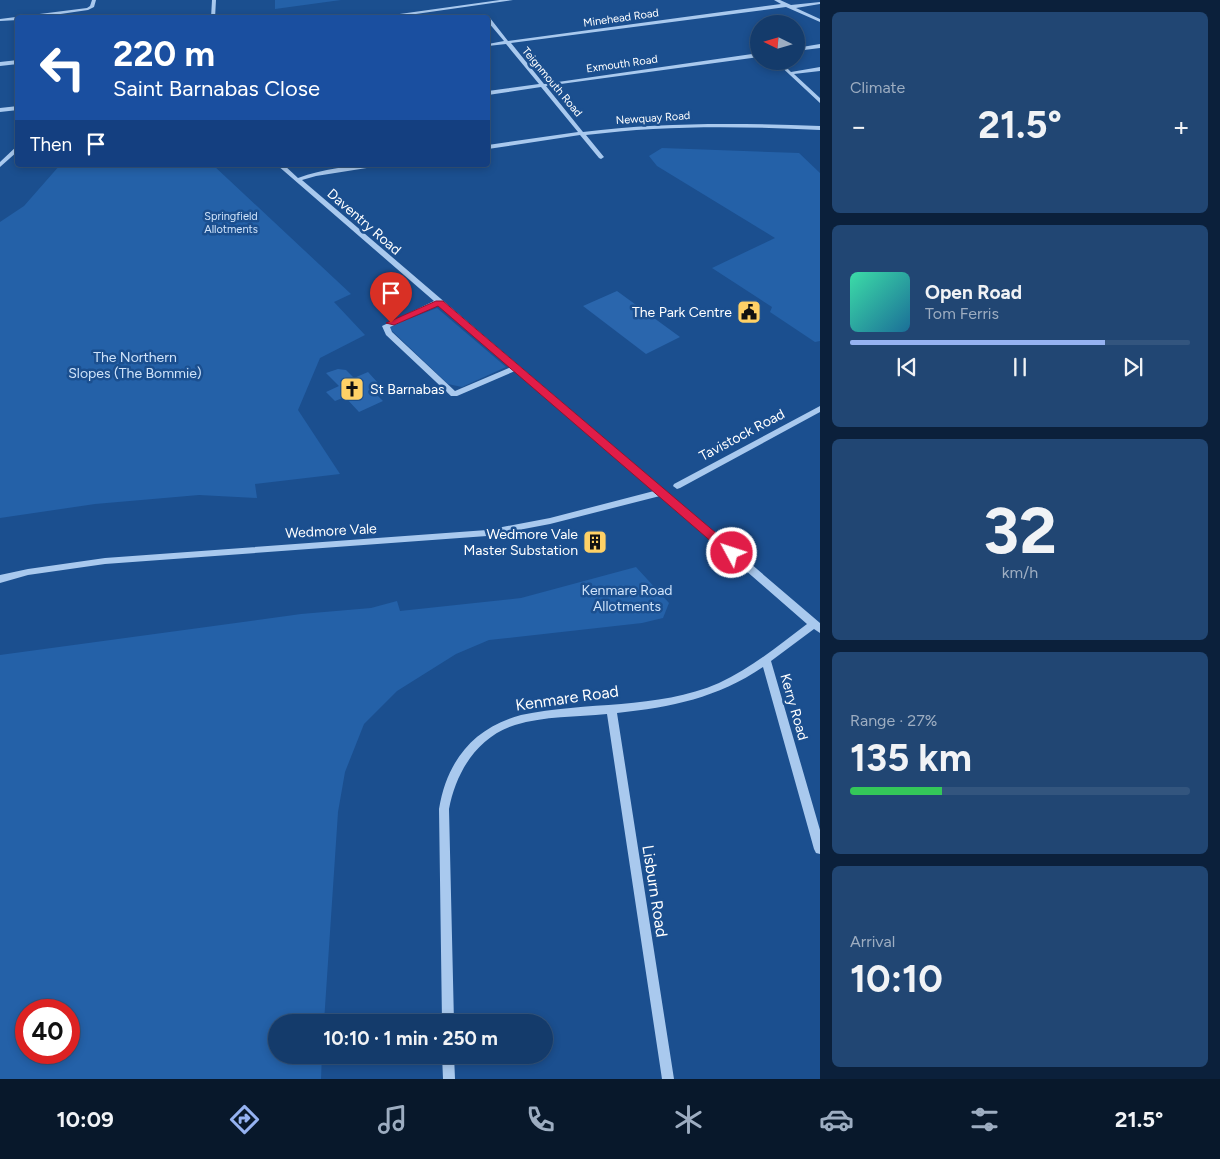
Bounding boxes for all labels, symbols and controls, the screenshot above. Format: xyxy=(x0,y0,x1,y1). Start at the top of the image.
street label: Minehead Road xyxy=(582,6,660,30)
north arrow xyxy=(750,15,805,70)
map controls xyxy=(750,15,805,70)
text: 220 m xyxy=(113,33,215,75)
icon: left xyxy=(30,35,95,100)
street label: Teignmouth Road xyxy=(519,45,585,119)
street label: Exmouth Road xyxy=(585,53,659,75)
text: Saint Barnabas Close xyxy=(113,75,320,102)
text: Climate xyxy=(850,78,905,97)
text: 21.5° xyxy=(978,102,1062,148)
street label: Newquay Road xyxy=(615,109,691,127)
text: − xyxy=(850,109,867,143)
text: + xyxy=(1173,109,1190,143)
icon: arrive xyxy=(82,130,110,158)
text: Then xyxy=(30,133,72,156)
street label: Daventry Road xyxy=(324,185,404,259)
park label: Springfield Allotments xyxy=(204,210,258,236)
pin xyxy=(370,272,412,323)
icon: arrive xyxy=(377,279,405,307)
text: Open Road xyxy=(925,281,1022,304)
public building icon: The Park Centre xyxy=(736,299,762,325)
place label: The Park Centre xyxy=(632,304,732,321)
text: Tom Ferris xyxy=(925,304,999,323)
park label: The Northern Slopes (The Bommie) xyxy=(68,349,202,382)
icon: previous xyxy=(893,353,921,381)
icon: pause xyxy=(1006,353,1034,381)
icon: next xyxy=(1119,353,1147,381)
church icon: St Barnabas xyxy=(339,376,365,402)
place label: St Barnabas xyxy=(370,381,445,398)
street label: Tavistock Road xyxy=(696,405,788,465)
text: 32 xyxy=(983,491,1057,569)
street label: Wedmore Vale xyxy=(285,520,378,542)
place label: Wedmore Vale Master Substation xyxy=(463,526,578,559)
position arrow xyxy=(705,526,757,578)
building icon: Wedmore Vale Master Substation xyxy=(582,529,608,555)
text: km/h xyxy=(1002,563,1038,582)
park label: Kenmare Road Allotments xyxy=(582,582,673,615)
street label: Kerry Road xyxy=(776,672,812,742)
street label: Kenmare Road xyxy=(514,681,620,715)
text: Range · 27% xyxy=(850,711,937,730)
text: 135 km xyxy=(850,735,972,781)
street label: Lisburn Road xyxy=(638,844,672,938)
text: Arrival xyxy=(850,932,895,951)
text: 10:10 xyxy=(850,956,943,1002)
speed limit sign: 40 xyxy=(15,999,80,1064)
text: 10:10 · 1 min · 250 m xyxy=(323,1027,498,1050)
icon: directions xyxy=(227,1102,262,1137)
icon: music xyxy=(375,1102,410,1137)
icon: phone xyxy=(523,1102,558,1137)
icon: climate xyxy=(671,1102,706,1137)
icon: car xyxy=(819,1102,854,1137)
icon: filters xyxy=(967,1102,1002,1137)
text: 10:09 xyxy=(57,1106,114,1133)
text: 21.5° xyxy=(1115,1106,1163,1133)

